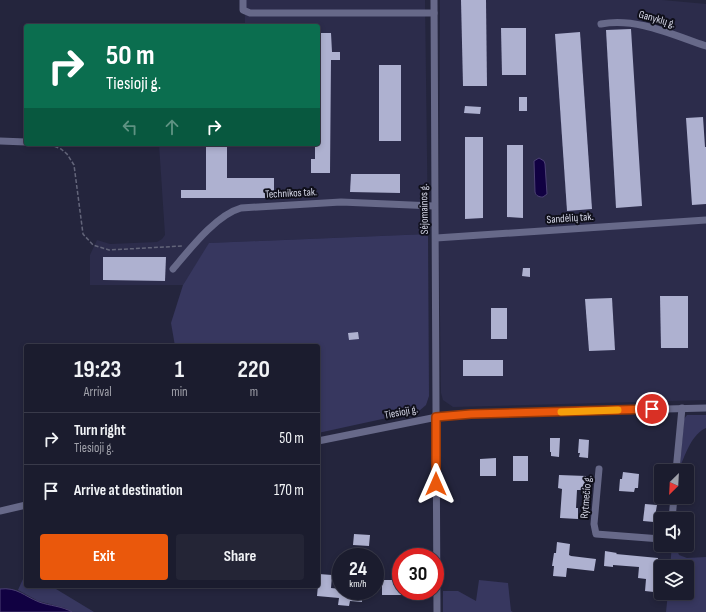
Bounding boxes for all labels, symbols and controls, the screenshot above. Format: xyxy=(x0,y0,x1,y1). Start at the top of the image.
street label: Ganyklų g. xyxy=(637,8,677,30)
text: 50 m xyxy=(106,39,155,72)
icon: right xyxy=(40,40,92,92)
text: Tiesioji g. xyxy=(106,73,161,94)
icon: left xyxy=(119,116,141,138)
icon: ahead xyxy=(161,116,183,138)
icon: right xyxy=(203,116,225,138)
street label: Sėjomainos g. xyxy=(417,184,431,234)
street label: Technikos tak. xyxy=(265,185,317,201)
street label: Sandėlių tak. xyxy=(546,210,594,226)
text: 19:23 xyxy=(74,355,121,384)
text: 1 xyxy=(175,355,184,384)
text: 220 xyxy=(238,355,270,384)
text: Arrival xyxy=(84,384,112,400)
text: min xyxy=(171,384,188,400)
text: m xyxy=(250,384,258,400)
pin xyxy=(635,392,669,426)
icon: arrive xyxy=(641,398,663,420)
street label: Tiesioji g. xyxy=(383,402,419,422)
text: Turn right xyxy=(74,421,126,440)
icon: right xyxy=(40,428,62,450)
text: 50 m xyxy=(279,429,304,448)
text: Tiesioji g. xyxy=(74,440,114,456)
position arrow xyxy=(415,463,457,505)
north arrow xyxy=(654,464,694,504)
map controls xyxy=(654,464,694,600)
street label: Rytmečio g. xyxy=(578,475,594,519)
icon: arrive xyxy=(40,480,62,502)
text: Arrive at destination xyxy=(74,481,183,500)
text: 170 m xyxy=(274,481,304,500)
button: sound xyxy=(654,512,694,552)
button: Exit xyxy=(40,534,168,580)
button: Share xyxy=(176,534,304,580)
speed limit sign: 30 xyxy=(392,548,444,600)
text: 24 xyxy=(349,557,367,581)
button: layers xyxy=(654,560,694,600)
text: km/h xyxy=(349,578,367,590)

